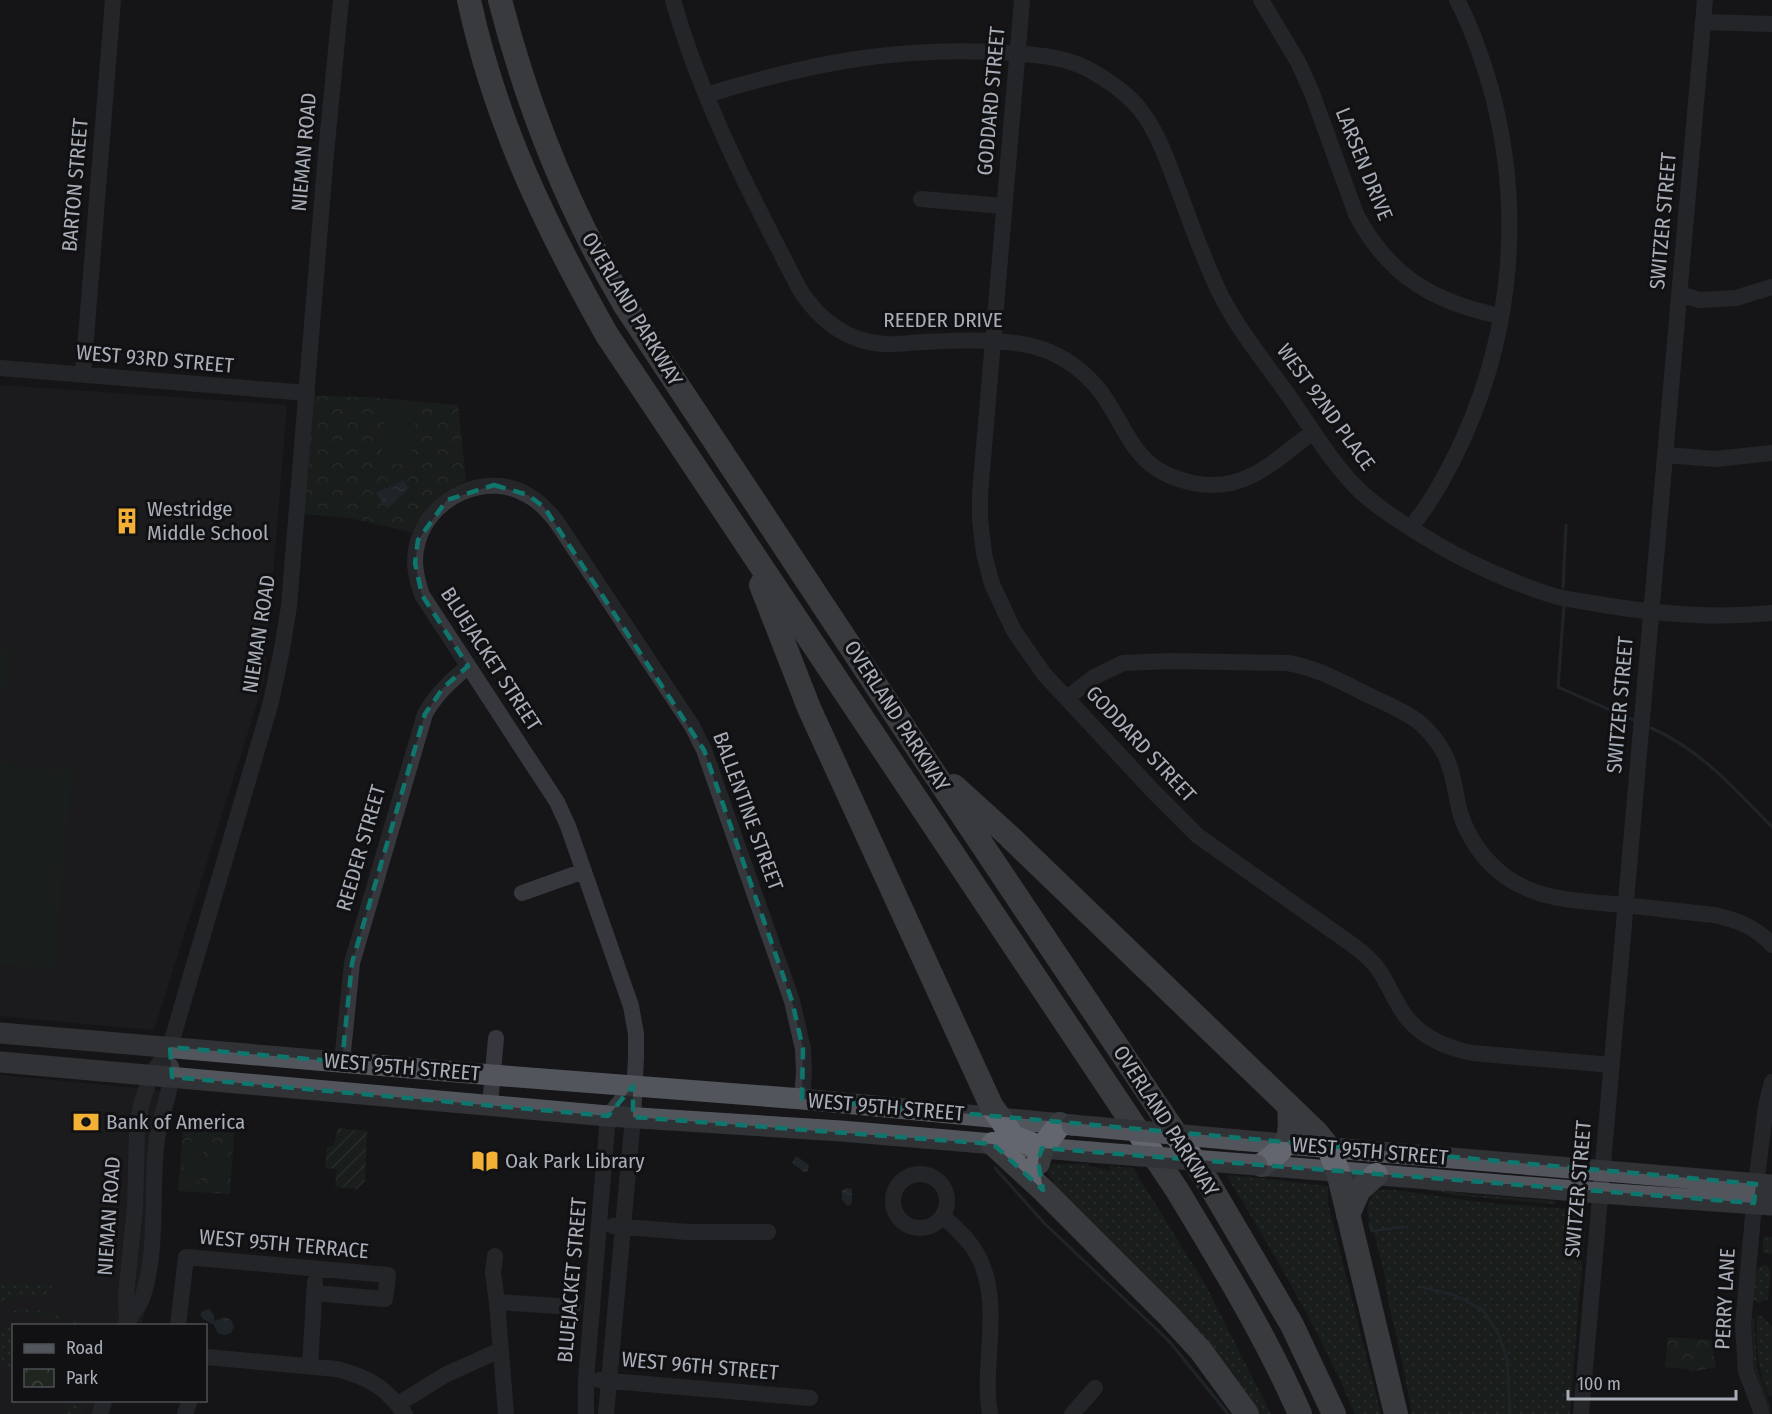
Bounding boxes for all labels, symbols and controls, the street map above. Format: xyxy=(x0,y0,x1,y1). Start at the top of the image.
street label: GODDARD STREET xyxy=(972,25,1010,177)
street label: NIEMAN ROAD xyxy=(286,91,322,213)
street label: LARSEN DRIVE xyxy=(1330,104,1398,224)
street label: BARTON STREET xyxy=(56,117,94,253)
street label: SWITZER STREET xyxy=(1644,151,1682,291)
street label: OVERLAND PARKWAY xyxy=(576,227,688,391)
street label: REEDER DRIVE xyxy=(883,307,1003,333)
street label: WEST 92ND PLACE xyxy=(1271,338,1381,476)
street label: WEST 93RD STREET xyxy=(75,339,235,379)
place label: Westridge Middle School xyxy=(147,496,269,546)
building icon: Westridge Middle School xyxy=(112,506,142,536)
street label: NIEMAN ROAD xyxy=(237,573,281,695)
street label: BLUEJACKET STREET xyxy=(435,582,547,736)
street label: SWITZER STREET xyxy=(1601,635,1639,775)
street label: OVERLAND PARKWAY xyxy=(838,636,956,797)
street label: GODDARD STREET xyxy=(1080,680,1202,808)
street label: BALLENTINE STREET xyxy=(707,728,789,894)
street label: REEDER STREET xyxy=(331,782,392,914)
street label: OVERLAND PARKWAY xyxy=(1107,1041,1225,1202)
street label: WEST 95TH STREET xyxy=(323,1047,482,1087)
street label: WEST 95TH STREET xyxy=(807,1087,966,1127)
bank icon: Bank of America xyxy=(71,1107,101,1137)
place label: Bank of America xyxy=(106,1109,245,1135)
street label: SWITZER STREET xyxy=(1559,1119,1597,1259)
street label: WEST 95TH STREET xyxy=(1291,1131,1450,1171)
library icon: Oak Park Library xyxy=(470,1146,500,1176)
place label: Oak Park Library xyxy=(505,1148,645,1174)
street label: NIEMAN ROAD xyxy=(92,1156,126,1276)
street label: BLUEJACKET STREET xyxy=(552,1196,592,1364)
street label: WEST 95TH TERRACE xyxy=(198,1224,370,1264)
street label: PERRY LANE xyxy=(1709,1247,1741,1350)
legend xyxy=(12,1324,207,1402)
text: Road xyxy=(66,1337,103,1359)
street label: WEST 96TH STREET xyxy=(620,1346,780,1386)
scale bar xyxy=(1568,1363,1736,1401)
text: Park xyxy=(66,1367,99,1389)
text: 100 m xyxy=(1577,1373,1621,1395)

